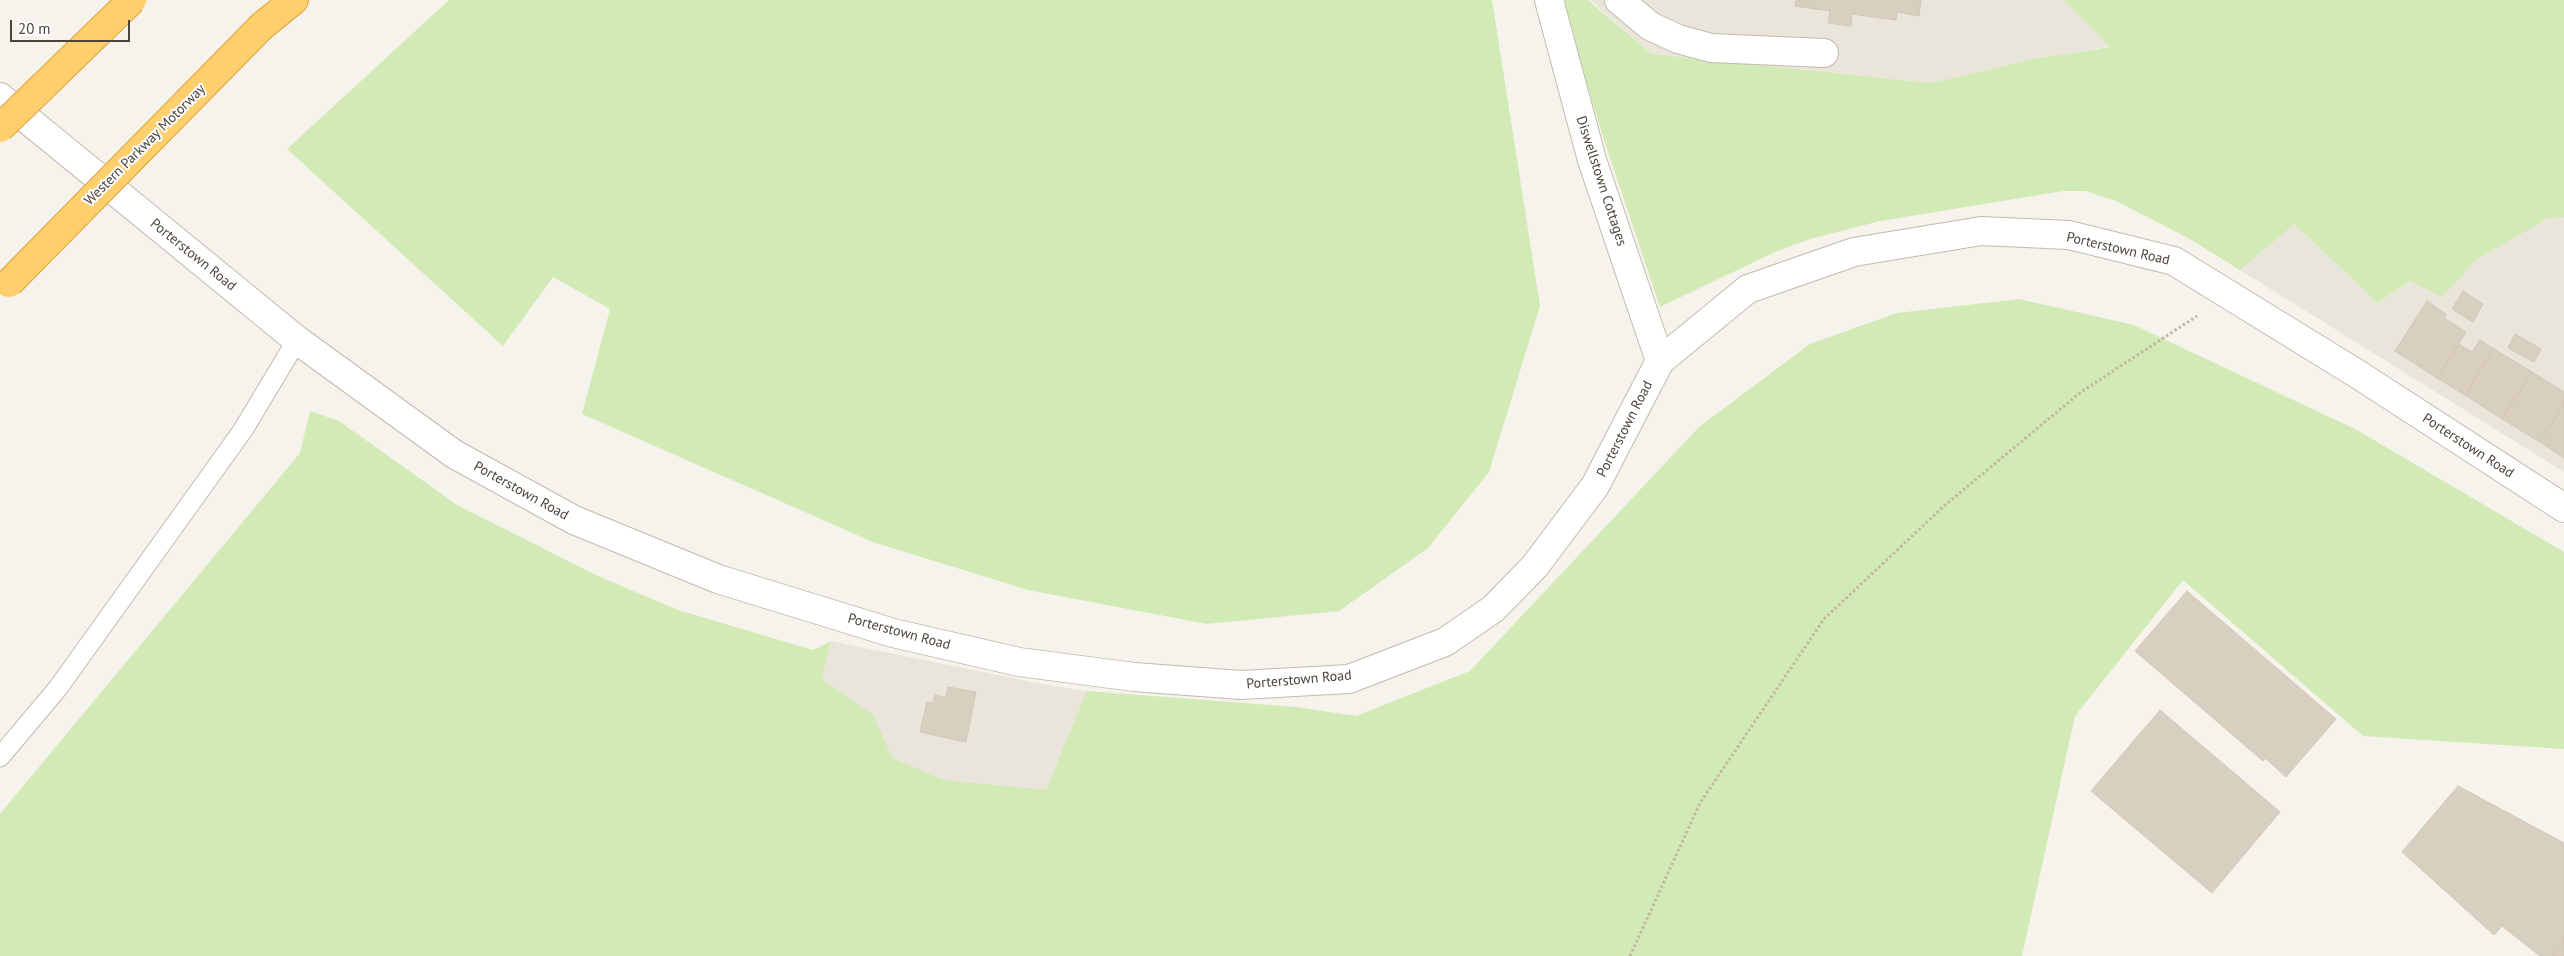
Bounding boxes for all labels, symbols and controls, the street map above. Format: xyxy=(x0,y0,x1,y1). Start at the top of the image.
scale bar xyxy=(12,10,132,42)
text: 20 m xyxy=(18,19,51,38)
street label: Western Parkway Motorway xyxy=(81,81,209,209)
street label: Diswellstown Cottages xyxy=(1572,114,1630,248)
street label: Porterstown Road xyxy=(147,215,239,295)
street label: Porterstown Road xyxy=(2065,229,2171,269)
street label: Porterstown Road xyxy=(1594,378,1656,480)
street label: Porterstown Road xyxy=(2419,410,2517,482)
street label: Porterstown Road xyxy=(471,458,571,524)
street label: Porterstown Road xyxy=(846,610,952,654)
street label: Porterstown Road xyxy=(1246,667,1352,693)

